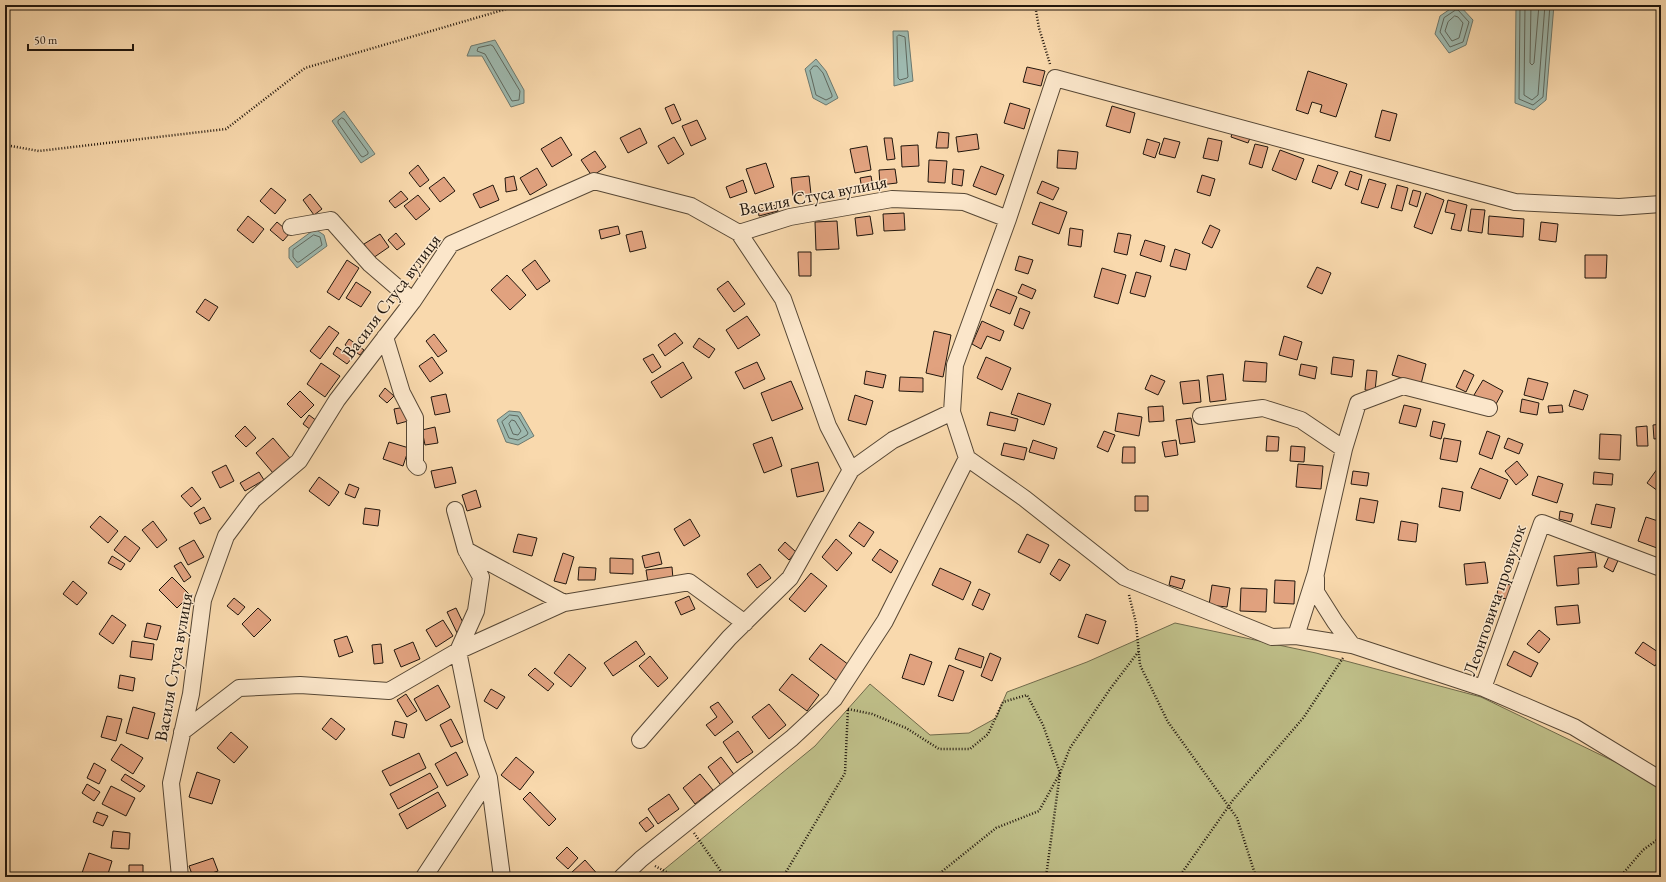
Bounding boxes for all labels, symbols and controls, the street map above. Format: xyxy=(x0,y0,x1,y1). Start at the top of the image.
scale bar xyxy=(28,26,133,52)
text: 50 m xyxy=(34,32,58,48)
street label: Василя Стуса вулиця xyxy=(737,169,889,221)
street label: Василя Стуса вулиця xyxy=(337,229,445,363)
street label: Леонтовича провулок xyxy=(1457,521,1531,679)
street label: Василя Стуса вулиця xyxy=(149,591,197,743)

